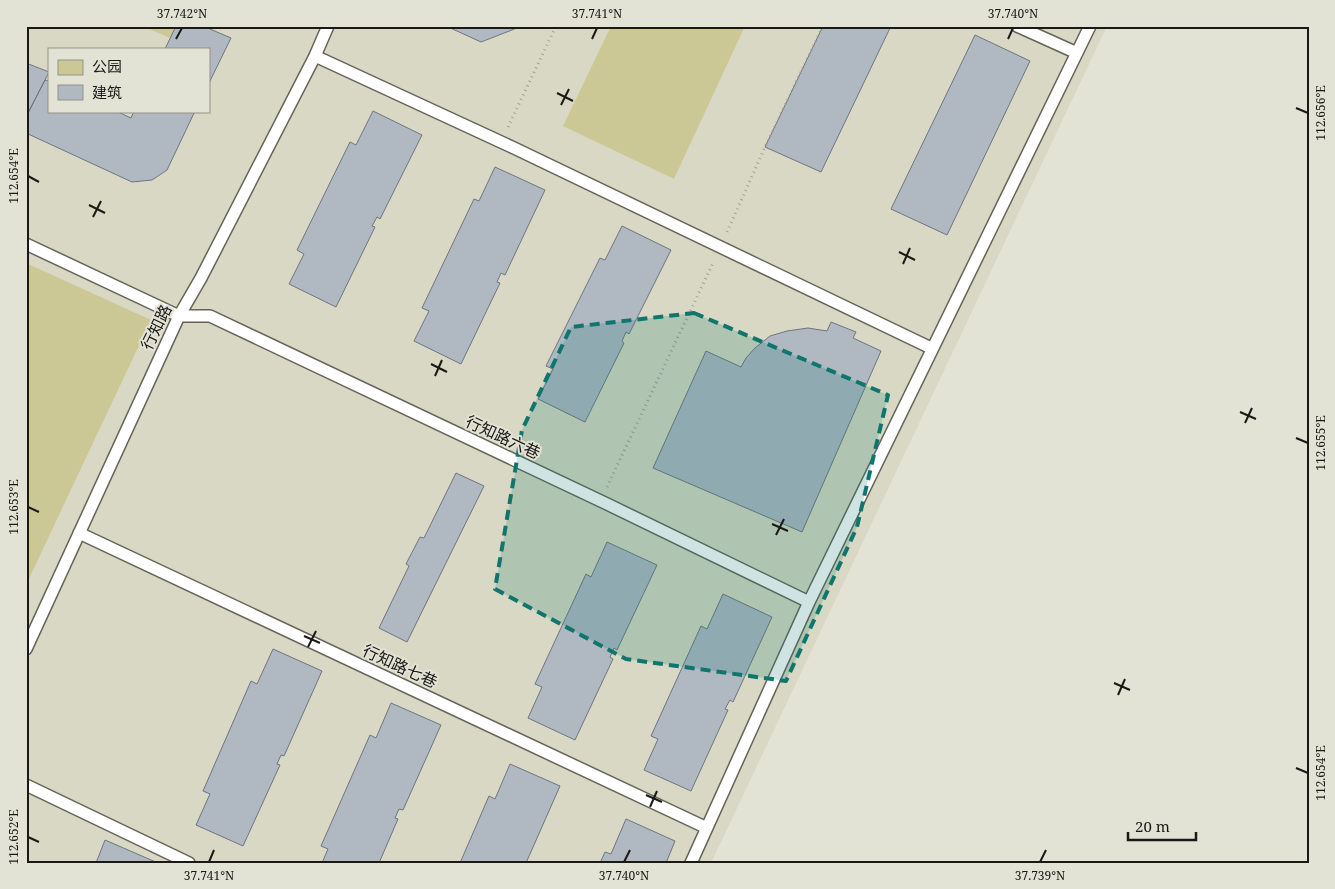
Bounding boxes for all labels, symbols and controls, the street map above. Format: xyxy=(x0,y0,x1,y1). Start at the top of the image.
text: 37.742°N xyxy=(157,5,207,22)
text: 37.741°N xyxy=(572,5,622,22)
text: 37.740°N xyxy=(988,5,1038,22)
legend xyxy=(48,48,210,112)
text: 公园 xyxy=(92,56,122,76)
text: 建筑 xyxy=(92,82,122,102)
text: 112.656°E xyxy=(1312,85,1329,141)
text: 112.654°E xyxy=(5,148,22,204)
street label: 行知路 xyxy=(136,301,176,353)
street label: 行知路六巷 xyxy=(462,410,544,464)
text: 112.655°E xyxy=(1312,415,1329,471)
text: 112.653°E xyxy=(5,479,22,535)
street label: 行知路七巷 xyxy=(359,639,441,693)
text: 112.654°E xyxy=(1312,745,1329,801)
text: 112.652°E xyxy=(5,809,22,865)
scale bar xyxy=(1128,809,1195,841)
text: 20 m xyxy=(1135,816,1170,836)
text: 37.741°N xyxy=(184,867,234,884)
text: 37.740°N xyxy=(599,867,649,884)
text: 37.739°N xyxy=(1015,867,1065,884)

